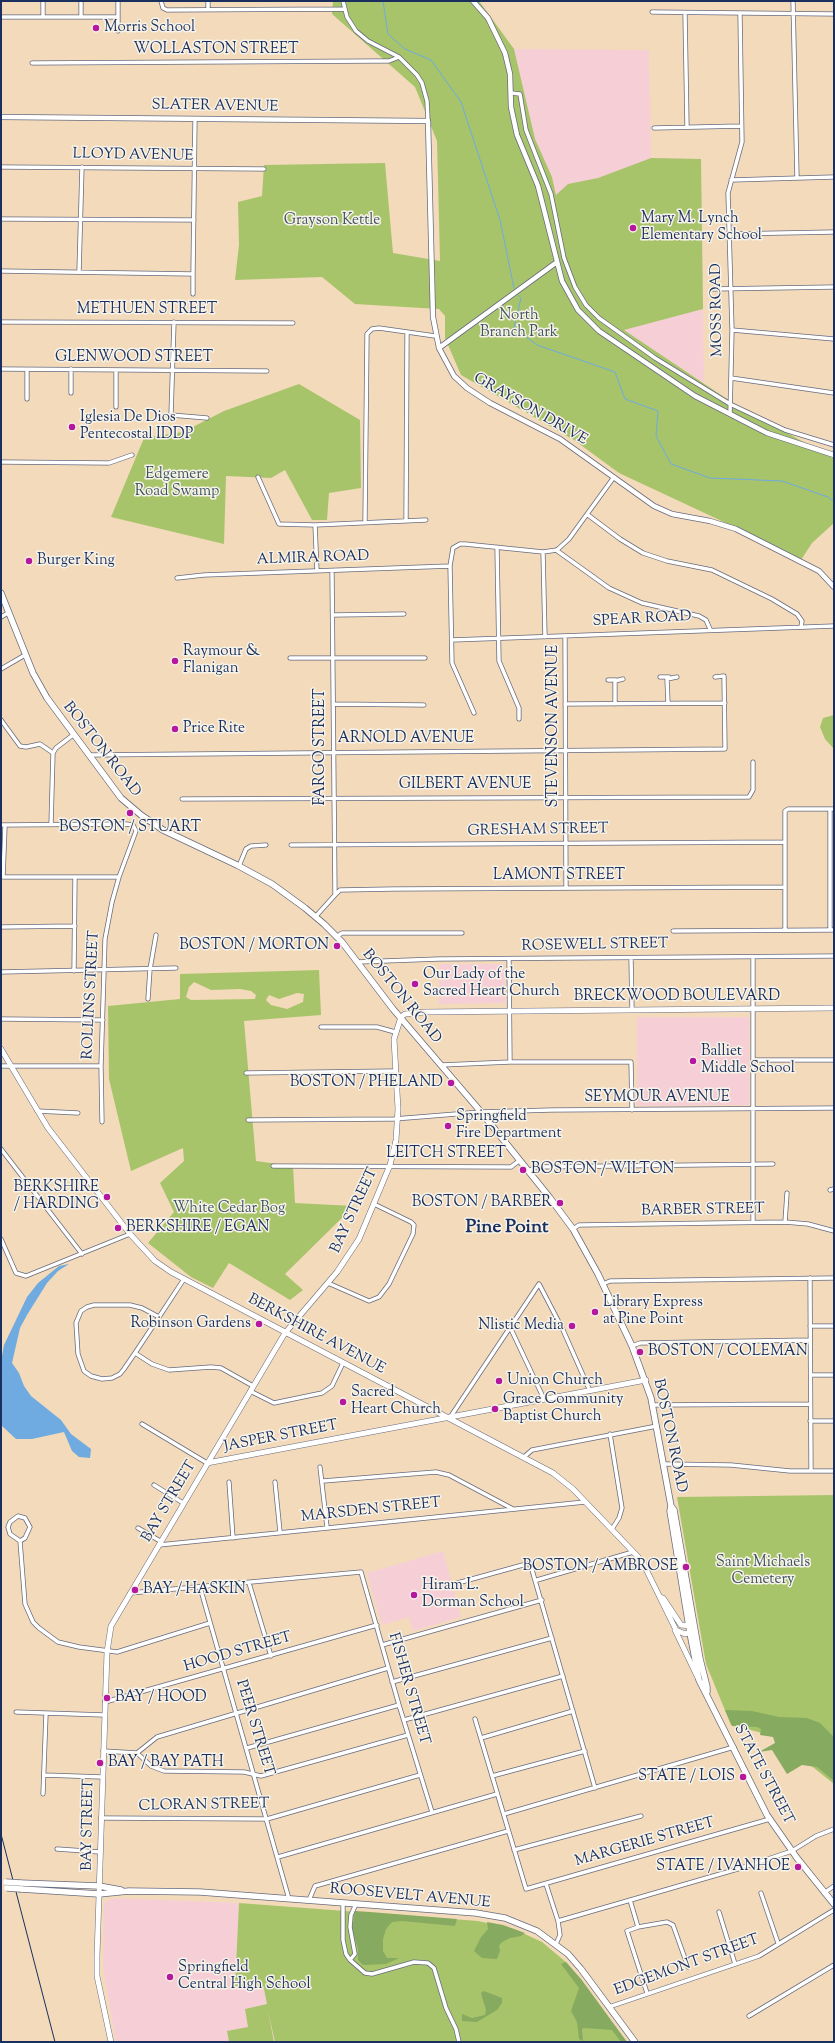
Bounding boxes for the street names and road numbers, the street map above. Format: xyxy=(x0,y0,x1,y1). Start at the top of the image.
street label: WOLLASTON STREET xyxy=(133,41,299,59)
street label: SLATER AVENUE xyxy=(151,97,279,117)
street label: LLOYD AVENUE xyxy=(73,146,193,166)
street label: MOSS ROAD xyxy=(708,263,728,357)
street label: METHUEN STREET xyxy=(77,301,217,319)
street label: GLENWOOD STREET xyxy=(55,349,213,367)
street label: GRAYSON DRIVE xyxy=(470,370,590,450)
street label: ALMIRA ROAD xyxy=(256,548,370,570)
street label: SPEAR ROAD xyxy=(592,608,692,632)
street label: STEVENSON AVENUE xyxy=(545,645,563,807)
street label: FARGO STREET xyxy=(312,688,330,806)
street label: BOSTON ROAD xyxy=(58,699,144,801)
street label: ARNOLD AVENUE xyxy=(338,730,474,748)
street label: GILBERT AVENUE xyxy=(399,776,531,794)
street label: GRESHAM STREET xyxy=(467,821,609,841)
street label: LAMONT STREET xyxy=(493,867,625,885)
street label: ROLLINS STREET xyxy=(80,930,104,1060)
street label: ROSEWELL STREET xyxy=(521,936,669,956)
street label: BOSTON ROAD xyxy=(358,946,444,1048)
street label: BRECKWOOD BOULEVARD xyxy=(574,988,780,1006)
street label: SEYMOUR AVENUE xyxy=(584,1089,730,1107)
street label: LEITCH STREET xyxy=(386,1145,506,1163)
street label: BAY STREET xyxy=(327,1166,383,1256)
street label: BARBER STREET xyxy=(641,1201,765,1221)
street label: BERKSHIRE AVENUE xyxy=(244,1291,388,1379)
street label: BOSTON ROAD xyxy=(648,1377,690,1495)
street label: JASPER STREET xyxy=(223,1417,339,1457)
street label: BAY STREET xyxy=(139,1458,201,1546)
street label: MARSDEN STREET xyxy=(300,1495,442,1527)
street label: HOOD STREET xyxy=(182,1629,294,1677)
street label: FISHER STREET xyxy=(383,1631,433,1747)
street label: PEER STREET xyxy=(231,1678,277,1778)
street label: STATE STREET xyxy=(729,1722,797,1828)
street label: BAY STREET xyxy=(79,1779,99,1871)
street label: CLORAN STREET xyxy=(138,1796,270,1816)
street label: MARGERIE STREET xyxy=(573,1814,717,1872)
street label: ROOSEVELT AVENUE xyxy=(329,1881,491,1913)
street label: EDGEMONT STREET xyxy=(612,1931,762,2001)

